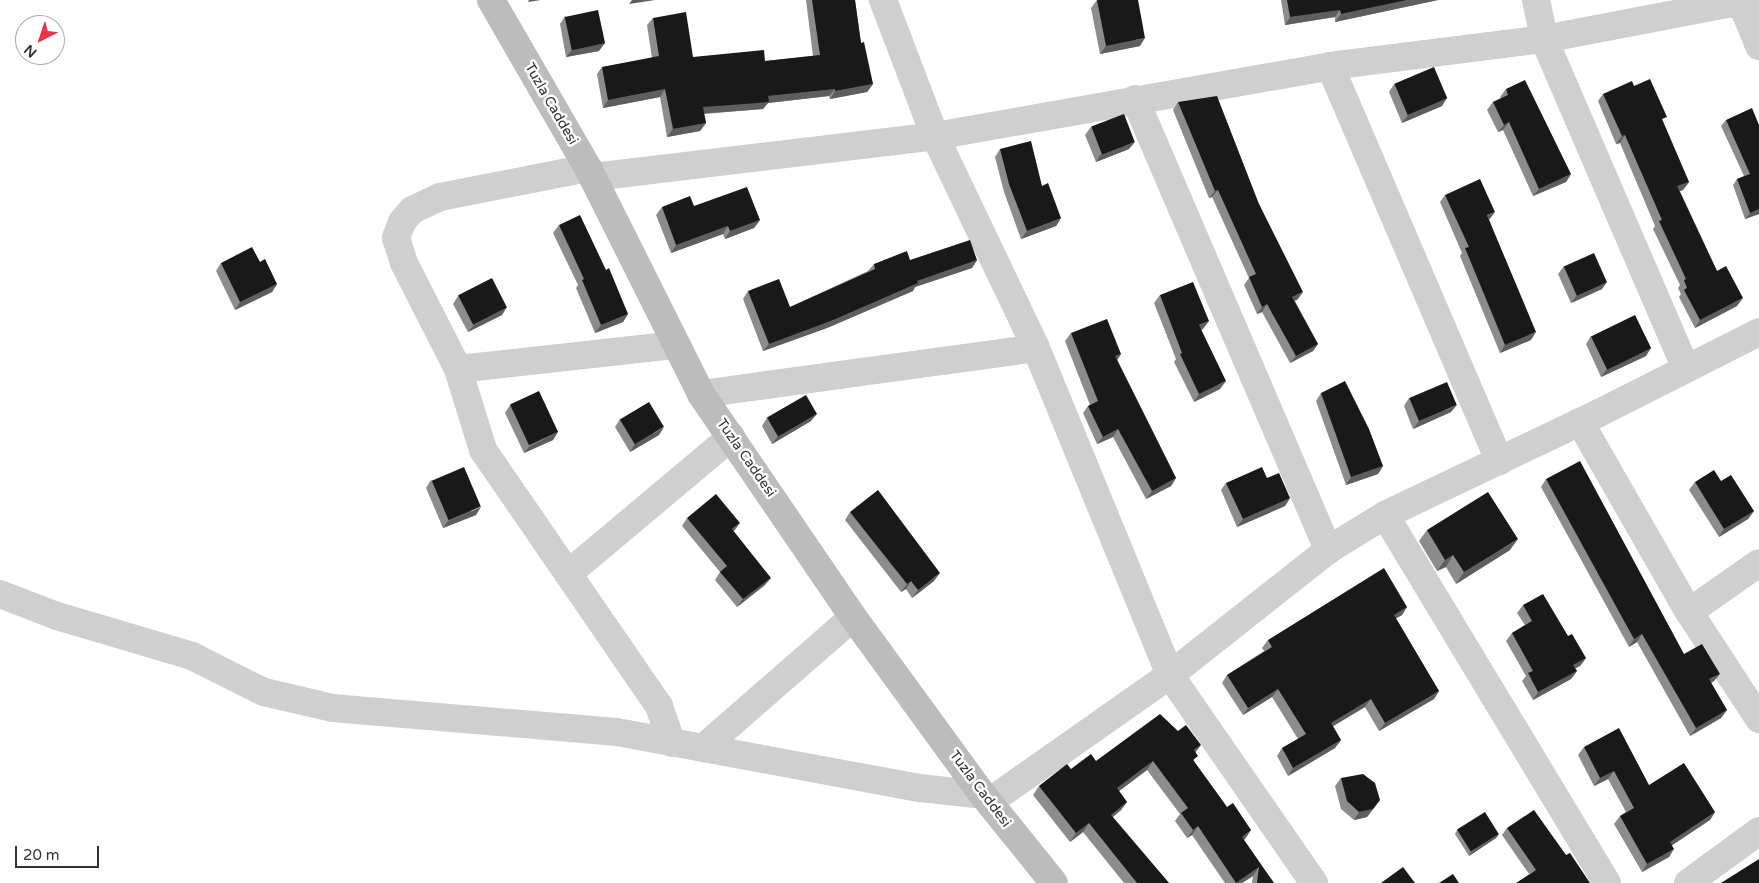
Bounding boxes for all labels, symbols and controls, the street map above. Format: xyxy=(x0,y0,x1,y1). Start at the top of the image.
north arrow xyxy=(15,15,65,65)
text: N xyxy=(21,41,40,61)
street label: Tuzla Caddesi xyxy=(521,60,581,148)
street label: Tuzla Caddesi xyxy=(713,416,779,500)
street label: Tuzla Caddesi xyxy=(946,747,1014,831)
scale bar xyxy=(18,836,101,868)
text: 20 m xyxy=(23,846,60,864)

